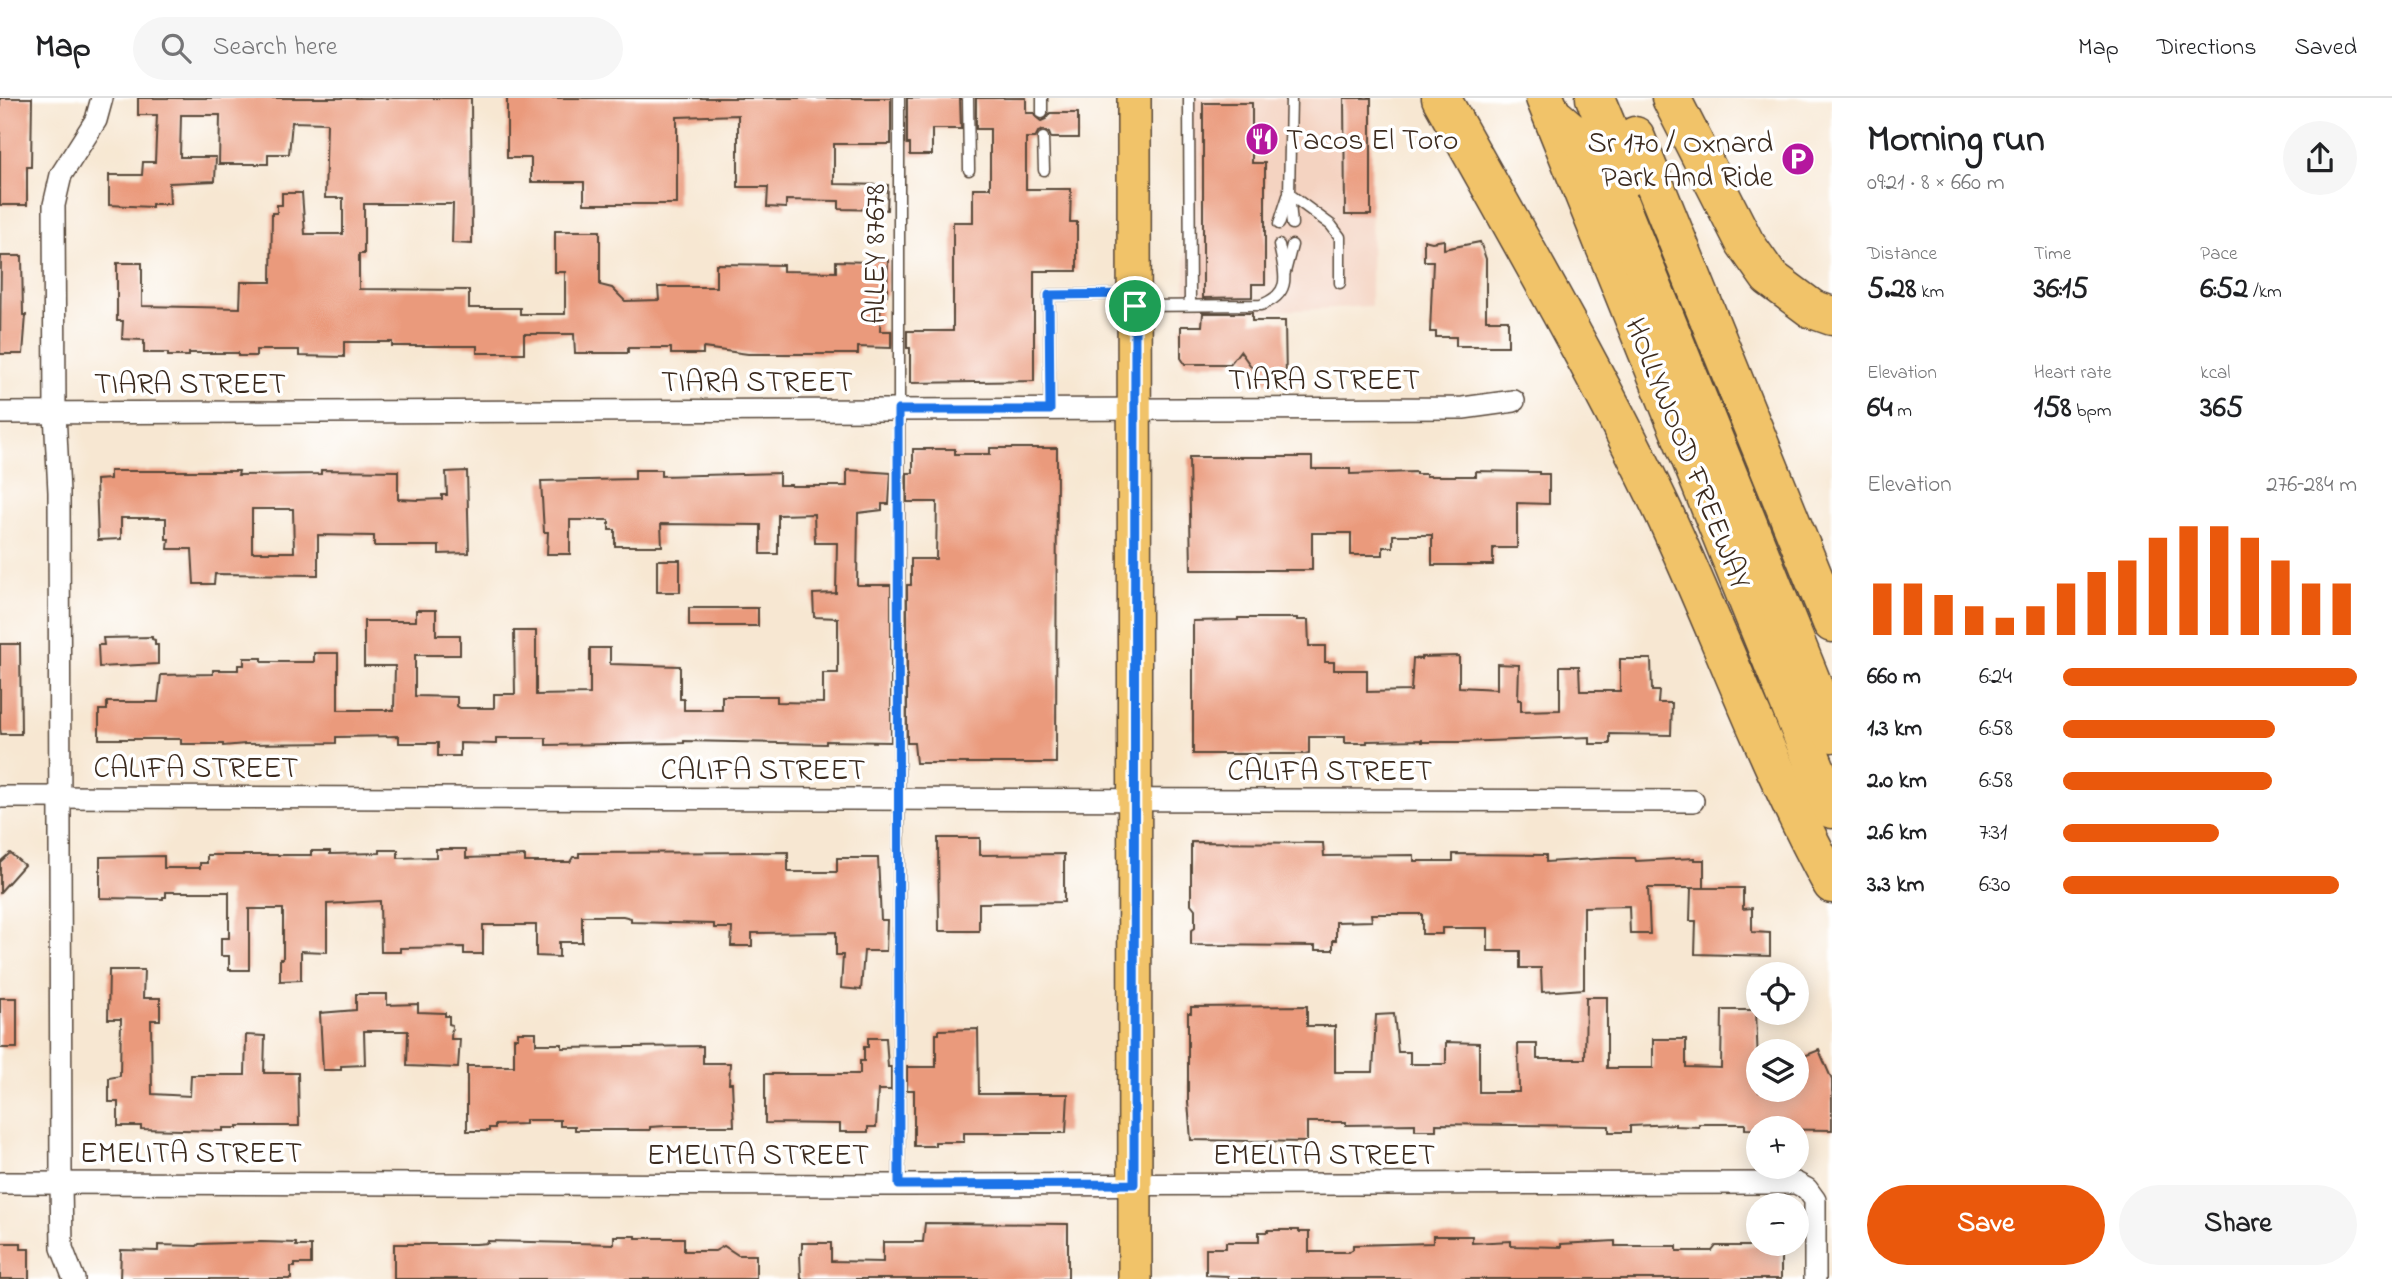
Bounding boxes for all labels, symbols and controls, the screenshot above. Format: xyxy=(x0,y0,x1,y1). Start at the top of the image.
search box xyxy=(133,17,623,80)
text: Map xyxy=(35,24,91,72)
icon: search xyxy=(157,29,195,67)
text: Search here xyxy=(213,29,337,67)
text: Map xyxy=(2078,31,2119,66)
text: Directions xyxy=(2157,31,2256,66)
text: Saved xyxy=(2294,31,2357,66)
text: Morning run xyxy=(1867,113,2045,169)
restaurant icon: Tacos El Toro xyxy=(1243,120,1281,158)
place label: Tacos El Toro xyxy=(1286,120,1458,164)
button: share xyxy=(2283,121,2357,195)
place label: Sr 170 / Oxnard Park And Ride xyxy=(1587,123,1774,201)
parking icon: Sr 170 / Oxnard Park And Ride xyxy=(1779,140,1817,178)
text: 09:21 · 8 × 660 m xyxy=(1867,167,2005,200)
street label: ALLEY 87678 xyxy=(855,184,899,324)
text: Distance xyxy=(1867,241,1937,268)
text: Time xyxy=(2034,241,2071,268)
text: Pace xyxy=(2200,241,2237,268)
text: 5.28 xyxy=(1867,268,1916,312)
text: 36:15 xyxy=(2034,268,2089,312)
text: 6:52 xyxy=(2200,268,2248,312)
pin xyxy=(1105,276,1165,336)
text: km xyxy=(1916,279,1944,306)
text: /km xyxy=(2248,279,2282,306)
icon: arrive xyxy=(1116,287,1154,325)
street label: HOLLYWOOD FREEWAY xyxy=(1612,312,1761,597)
street label: TIARA STREET xyxy=(1228,360,1420,404)
text: Elevation xyxy=(1867,360,1937,387)
text: Heart rate xyxy=(2034,360,2112,387)
text: kcal xyxy=(2200,360,2231,387)
street label: TIARA STREET xyxy=(661,362,853,406)
street label: TIARA STREET xyxy=(94,364,286,408)
text: 64 xyxy=(1867,387,1893,431)
text: 158 xyxy=(2034,387,2072,431)
text: 365 xyxy=(2200,387,2243,431)
text: m xyxy=(1893,398,1912,425)
text: bpm xyxy=(2072,398,2111,425)
text: Elevation xyxy=(1867,469,1952,502)
text: 276–284 m xyxy=(2266,469,2357,502)
text: 660 m xyxy=(1867,661,1921,694)
text: 6:24 xyxy=(1979,661,2012,694)
text: 1.3 km xyxy=(1867,713,1922,746)
text: 6:58 xyxy=(1979,713,2013,746)
street label: CALIFA STREET xyxy=(93,748,299,792)
street label: CALIFA STREET xyxy=(660,750,866,794)
street label: CALIFA STREET xyxy=(1227,751,1433,795)
text: 2.0 km xyxy=(1867,765,1927,798)
text: 6:58 xyxy=(1979,765,2013,798)
text: 2.6 km xyxy=(1867,817,1927,850)
text: 7:31 xyxy=(1979,817,2007,850)
text: 3.3 km xyxy=(1867,869,1924,902)
text: 6:30 xyxy=(1979,869,2011,902)
map controls xyxy=(1746,962,1809,1256)
button: locate xyxy=(1746,962,1809,1025)
button: layers xyxy=(1746,1039,1809,1102)
button: + xyxy=(1746,1116,1809,1179)
street label: EMELITA STREET xyxy=(80,1133,302,1177)
street label: EMELITA STREET xyxy=(647,1135,869,1179)
street label: EMELITA STREET xyxy=(1213,1135,1435,1179)
button: Save xyxy=(1867,1185,2105,1265)
button: Share xyxy=(2119,1185,2357,1265)
button: − xyxy=(1746,1193,1809,1256)

